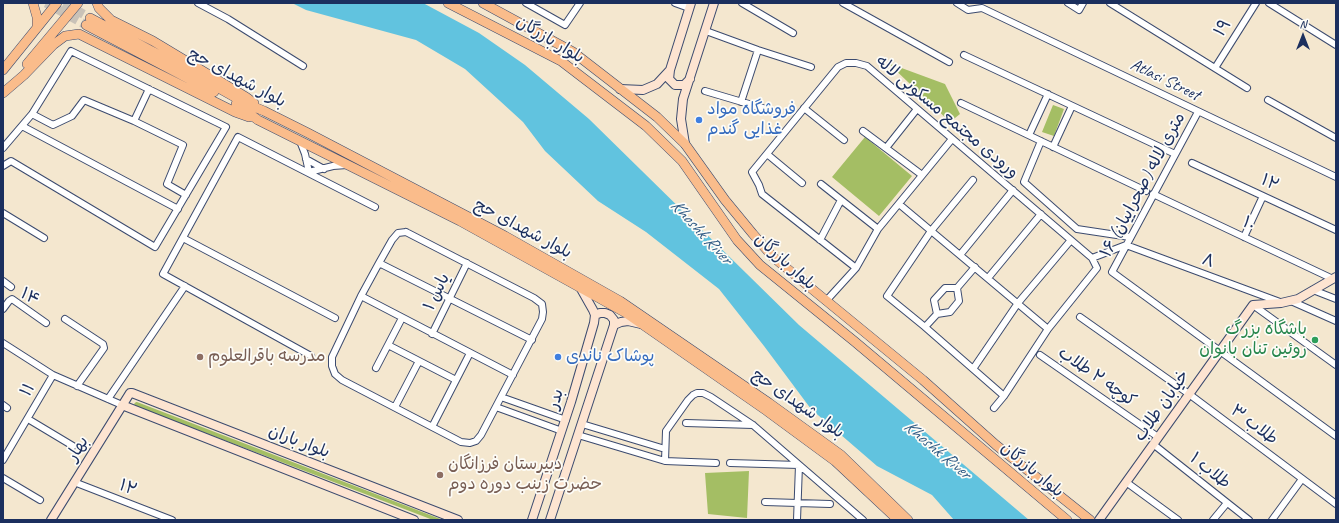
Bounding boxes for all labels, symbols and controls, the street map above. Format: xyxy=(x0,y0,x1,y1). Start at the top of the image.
street label: بلوار بازرگان xyxy=(512,12,588,68)
street label: ۱۹ xyxy=(1210,15,1236,41)
north arrow xyxy=(1283,16,1323,56)
text: N xyxy=(1300,17,1306,31)
street label: بلوار شهدای حج xyxy=(185,44,289,112)
street label: ورودی مجتمع مسکونی لاله xyxy=(871,51,1023,183)
street label: Atlasi Street xyxy=(1127,54,1203,106)
place label: فروشگاه مواد غذایی گندم xyxy=(707,100,796,140)
street label: ۱۶ متری لاله (صحراییان) xyxy=(1096,109,1190,261)
marker: فروشگاه مواد غذایی گندم xyxy=(694,115,704,125)
street label: ۱۲ xyxy=(1258,170,1282,196)
street label: بلوار شهدای حج xyxy=(471,195,575,263)
water label: Khoshk River xyxy=(666,195,736,269)
street label: ۱۰ xyxy=(1239,212,1259,236)
street label: بلوار بازرگان xyxy=(750,229,820,295)
street label: ۸ xyxy=(1199,249,1217,273)
street label: یاس ۱ xyxy=(419,270,455,314)
street label: ۱۴ xyxy=(17,284,43,310)
place label: باشگاه بزرگ روئین تنان بانوان xyxy=(1199,320,1307,360)
marker: باشگاه بزرگ روئین تنان بانوان xyxy=(1310,335,1320,345)
street label: کوچه ۲ طلاب xyxy=(1054,343,1140,411)
place label: مدرسه باقرالعلوم xyxy=(208,347,326,367)
place label: پوشاک ناندی xyxy=(566,347,654,367)
marker: مدرسه باقرالعلوم xyxy=(195,352,205,362)
marker: پوشاک ناندی xyxy=(553,352,563,362)
street label: بلوار شهدای حج xyxy=(748,365,848,443)
street label: خیابان طلاب xyxy=(1130,366,1194,446)
street label: ۱۱ xyxy=(16,380,40,400)
street label: بدر xyxy=(543,386,569,412)
street label: طلاب ۳ xyxy=(1226,401,1282,449)
water label: Khoshk River xyxy=(899,416,975,484)
street label: بلوار باران xyxy=(265,421,333,463)
street label: بهار xyxy=(63,433,93,465)
street label: بلوار بازرگان xyxy=(996,438,1068,502)
street label: طلاب ۱ xyxy=(1185,448,1235,494)
place label: دبیرستان فرزانگان حضرت زینب دوره دوم xyxy=(448,455,602,495)
marker: دبیرستان فرزانگان حضرت زینب دوره دوم xyxy=(435,470,445,480)
street label: ۱۲ xyxy=(116,475,140,501)

